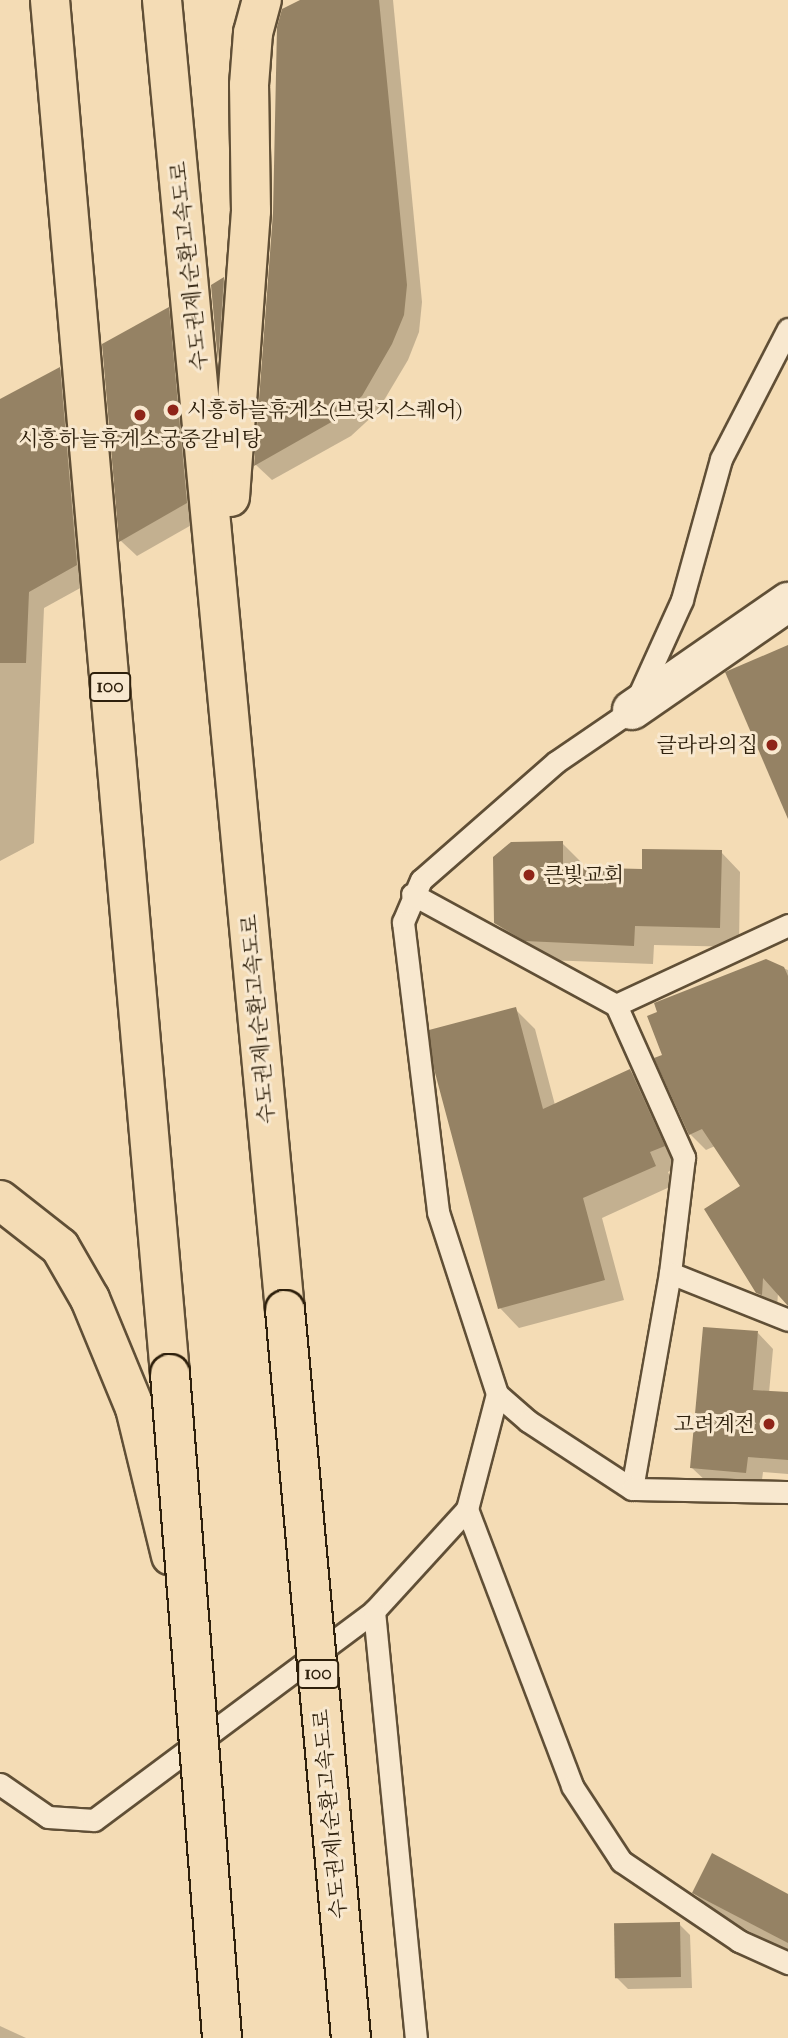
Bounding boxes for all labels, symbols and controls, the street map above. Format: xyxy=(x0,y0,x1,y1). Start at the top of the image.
street label: 수도권제1순환고속도로 xyxy=(165,160,213,372)
place label: 시흥하늘휴게소(브릿지스퀘어) xyxy=(187,397,462,423)
marker: 시흥하늘휴게소(브릿지스퀘어) xyxy=(165,402,181,418)
marker: 시흥하늘휴게소궁중갈비탕 xyxy=(132,407,148,423)
place label: 시흥하늘휴게소궁중갈비탕 xyxy=(18,426,262,452)
road number: 100 xyxy=(89,672,131,702)
place label: 글라라의집 xyxy=(657,732,758,758)
marker: 글라라의집 xyxy=(764,737,780,753)
place label: 큰빛교회 xyxy=(543,862,624,888)
marker: 큰빛교회 xyxy=(521,867,537,883)
street label: 수도권제1순환고속도로 xyxy=(236,913,280,1125)
place label: 고려계전 xyxy=(674,1411,755,1437)
marker: 고려계전 xyxy=(761,1416,777,1432)
road number: 100 xyxy=(297,1658,339,1690)
street label: 수도권제1순환고속도로 xyxy=(308,1708,352,1920)

